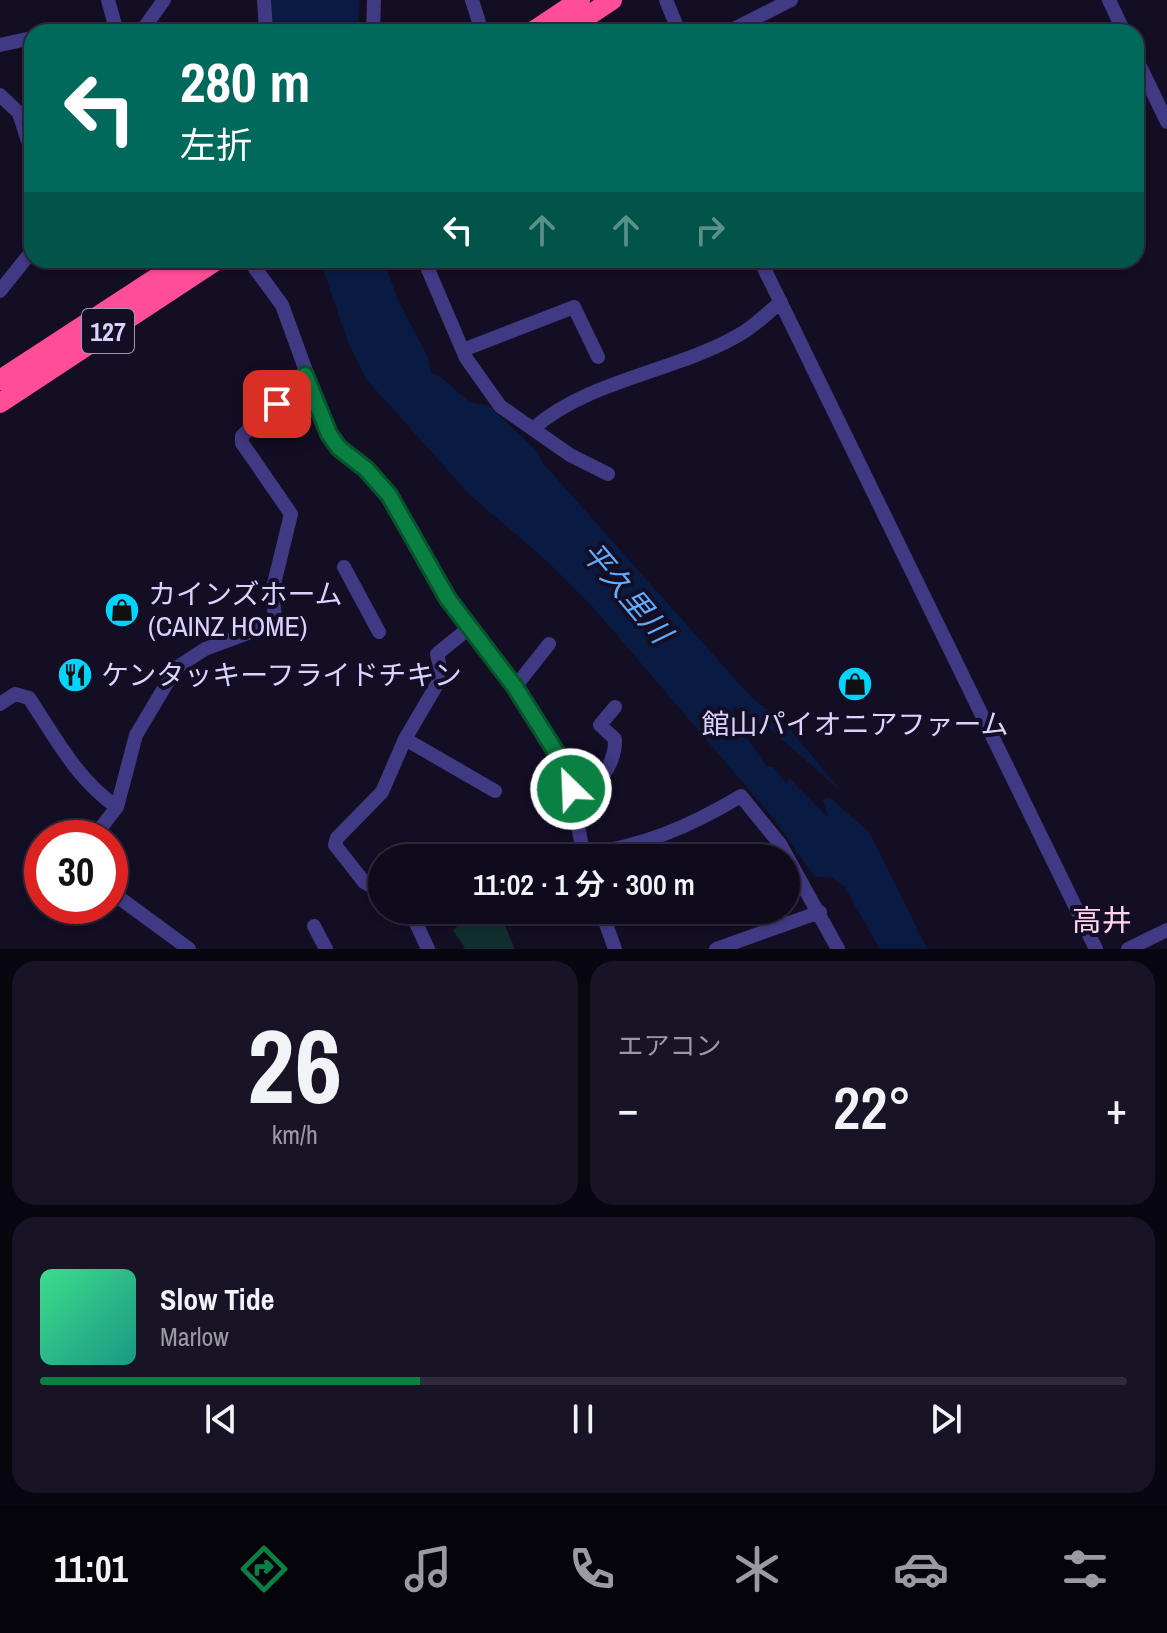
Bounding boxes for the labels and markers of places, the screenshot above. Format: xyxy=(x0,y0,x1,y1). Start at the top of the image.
pin xyxy=(243,370,311,438)
place label: カインズホーム (CAINZ HOME) xyxy=(148,575,343,645)
shop icon: カインズホーム (CAINZ HOME) xyxy=(103,591,141,629)
restaurant icon: ケンタッキーフライドチキン xyxy=(56,656,94,694)
place label: ケンタッキーフライドチキン xyxy=(101,656,462,694)
shop icon: 館山パイオニアファーム xyxy=(836,665,874,703)
place label: 館山パイオニアファーム xyxy=(701,705,1009,743)

